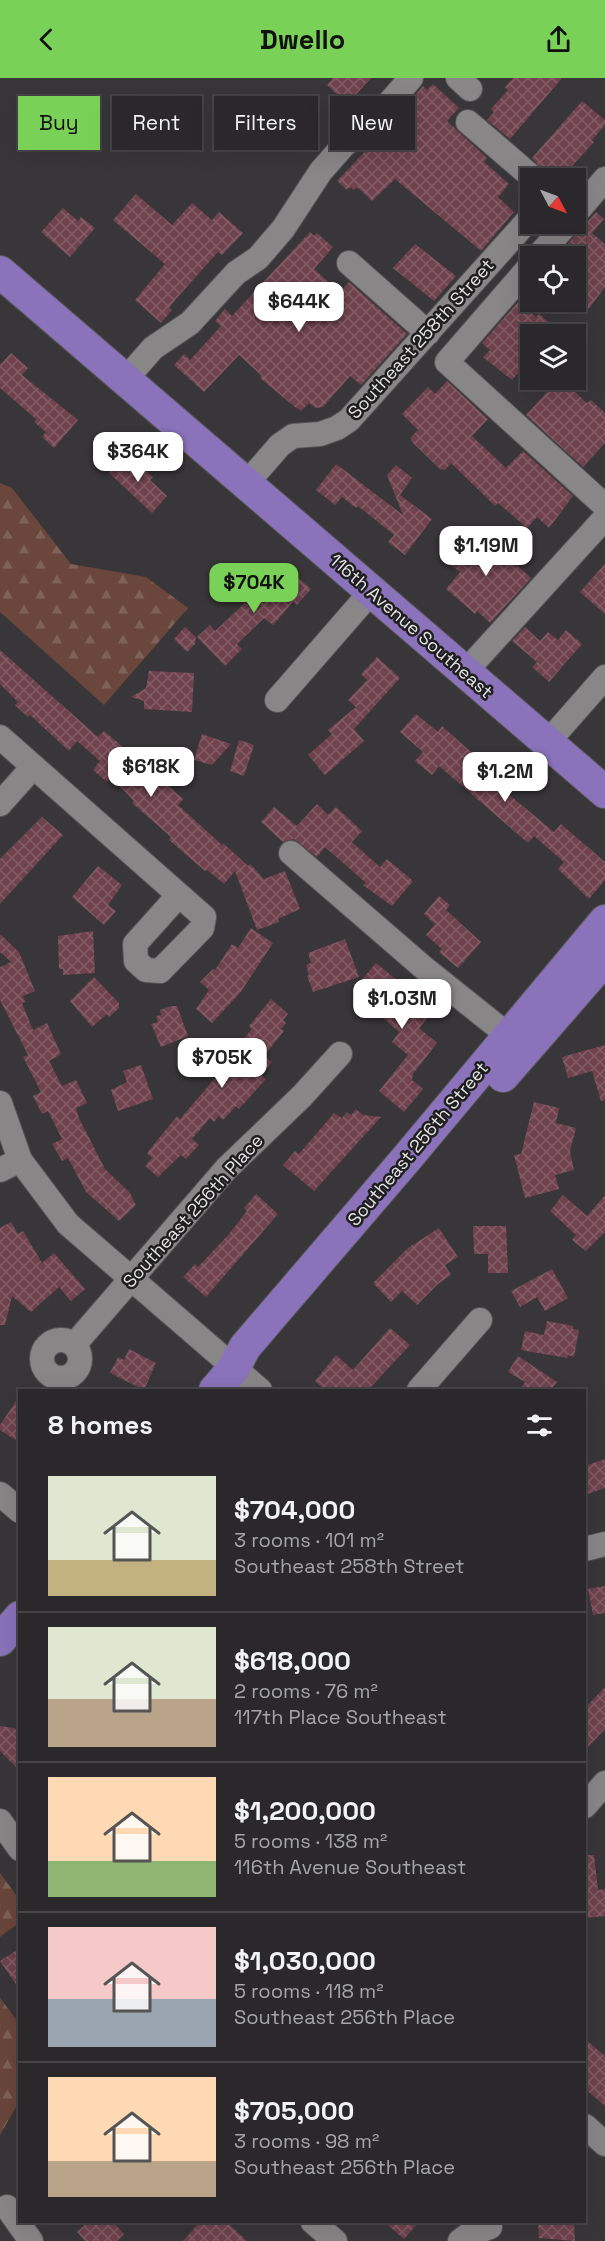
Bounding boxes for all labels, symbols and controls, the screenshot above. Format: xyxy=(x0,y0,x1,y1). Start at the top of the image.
text: Dwello xyxy=(260,22,345,57)
icon: back xyxy=(30,23,63,56)
icon: share xyxy=(542,23,575,56)
chip: Buy xyxy=(18,96,100,150)
chip: Rent xyxy=(112,96,202,150)
chip: Filters xyxy=(214,96,318,150)
chip: New xyxy=(330,96,415,150)
north arrow xyxy=(520,168,586,234)
map controls xyxy=(520,168,586,390)
button: locate xyxy=(520,246,586,312)
street label: Southeast 258th Street xyxy=(343,254,499,423)
pin: $644K xyxy=(257,282,341,333)
text: $644K xyxy=(268,288,330,314)
button: layers xyxy=(520,324,586,390)
pin: $364K xyxy=(96,432,180,483)
text: $364K xyxy=(107,438,169,464)
pin: $1.19M xyxy=(437,526,535,577)
text: $1.19M xyxy=(453,532,519,558)
street label: 116th Avenue Southeast xyxy=(325,548,498,703)
pin: $704K xyxy=(212,563,296,614)
text: $704K xyxy=(223,569,285,595)
pin: $618K xyxy=(109,747,193,798)
pin: $1.2M xyxy=(463,752,547,803)
text: $618K xyxy=(122,753,180,779)
text: $1.2M xyxy=(477,758,533,784)
pin: $1.03M xyxy=(353,979,451,1030)
text: $1.03M xyxy=(367,985,437,1011)
pin: $705K xyxy=(180,1038,264,1089)
text: $705K xyxy=(192,1044,252,1070)
street label: Southeast 256th Street xyxy=(342,1057,493,1230)
street label: Southeast 256th Place xyxy=(118,1129,268,1292)
text: 8 homes xyxy=(48,1408,153,1442)
icon: filters xyxy=(523,1409,556,1442)
text: $704,000 xyxy=(234,1493,355,1527)
icon: home xyxy=(96,1500,168,1572)
text: 3 rooms · 101 m² xyxy=(234,1527,384,1553)
text: Southeast 258th Street xyxy=(234,1553,464,1579)
text: $618,000 xyxy=(234,1644,351,1678)
icon: home xyxy=(96,1651,168,1723)
text: 2 rooms · 76 m² xyxy=(234,1678,378,1704)
text: 117th Place Southeast xyxy=(234,1704,447,1730)
text: $1,200,000 xyxy=(234,1794,376,1828)
icon: home xyxy=(96,1801,168,1873)
text: 5 rooms · 138 m² xyxy=(234,1828,387,1854)
text: 116th Avenue Southeast xyxy=(234,1854,466,1880)
text: $1,030,000 xyxy=(234,1944,376,1978)
icon: home xyxy=(96,1951,168,2023)
text: 5 rooms · 118 m² xyxy=(234,1978,384,2004)
text: Southeast 256th Place xyxy=(234,2004,455,2030)
text: $705,000 xyxy=(234,2094,354,2128)
icon: home xyxy=(96,2101,168,2173)
text: 3 rooms · 98 m² xyxy=(234,2128,379,2154)
text: Southeast 256th Place xyxy=(234,2154,455,2180)

